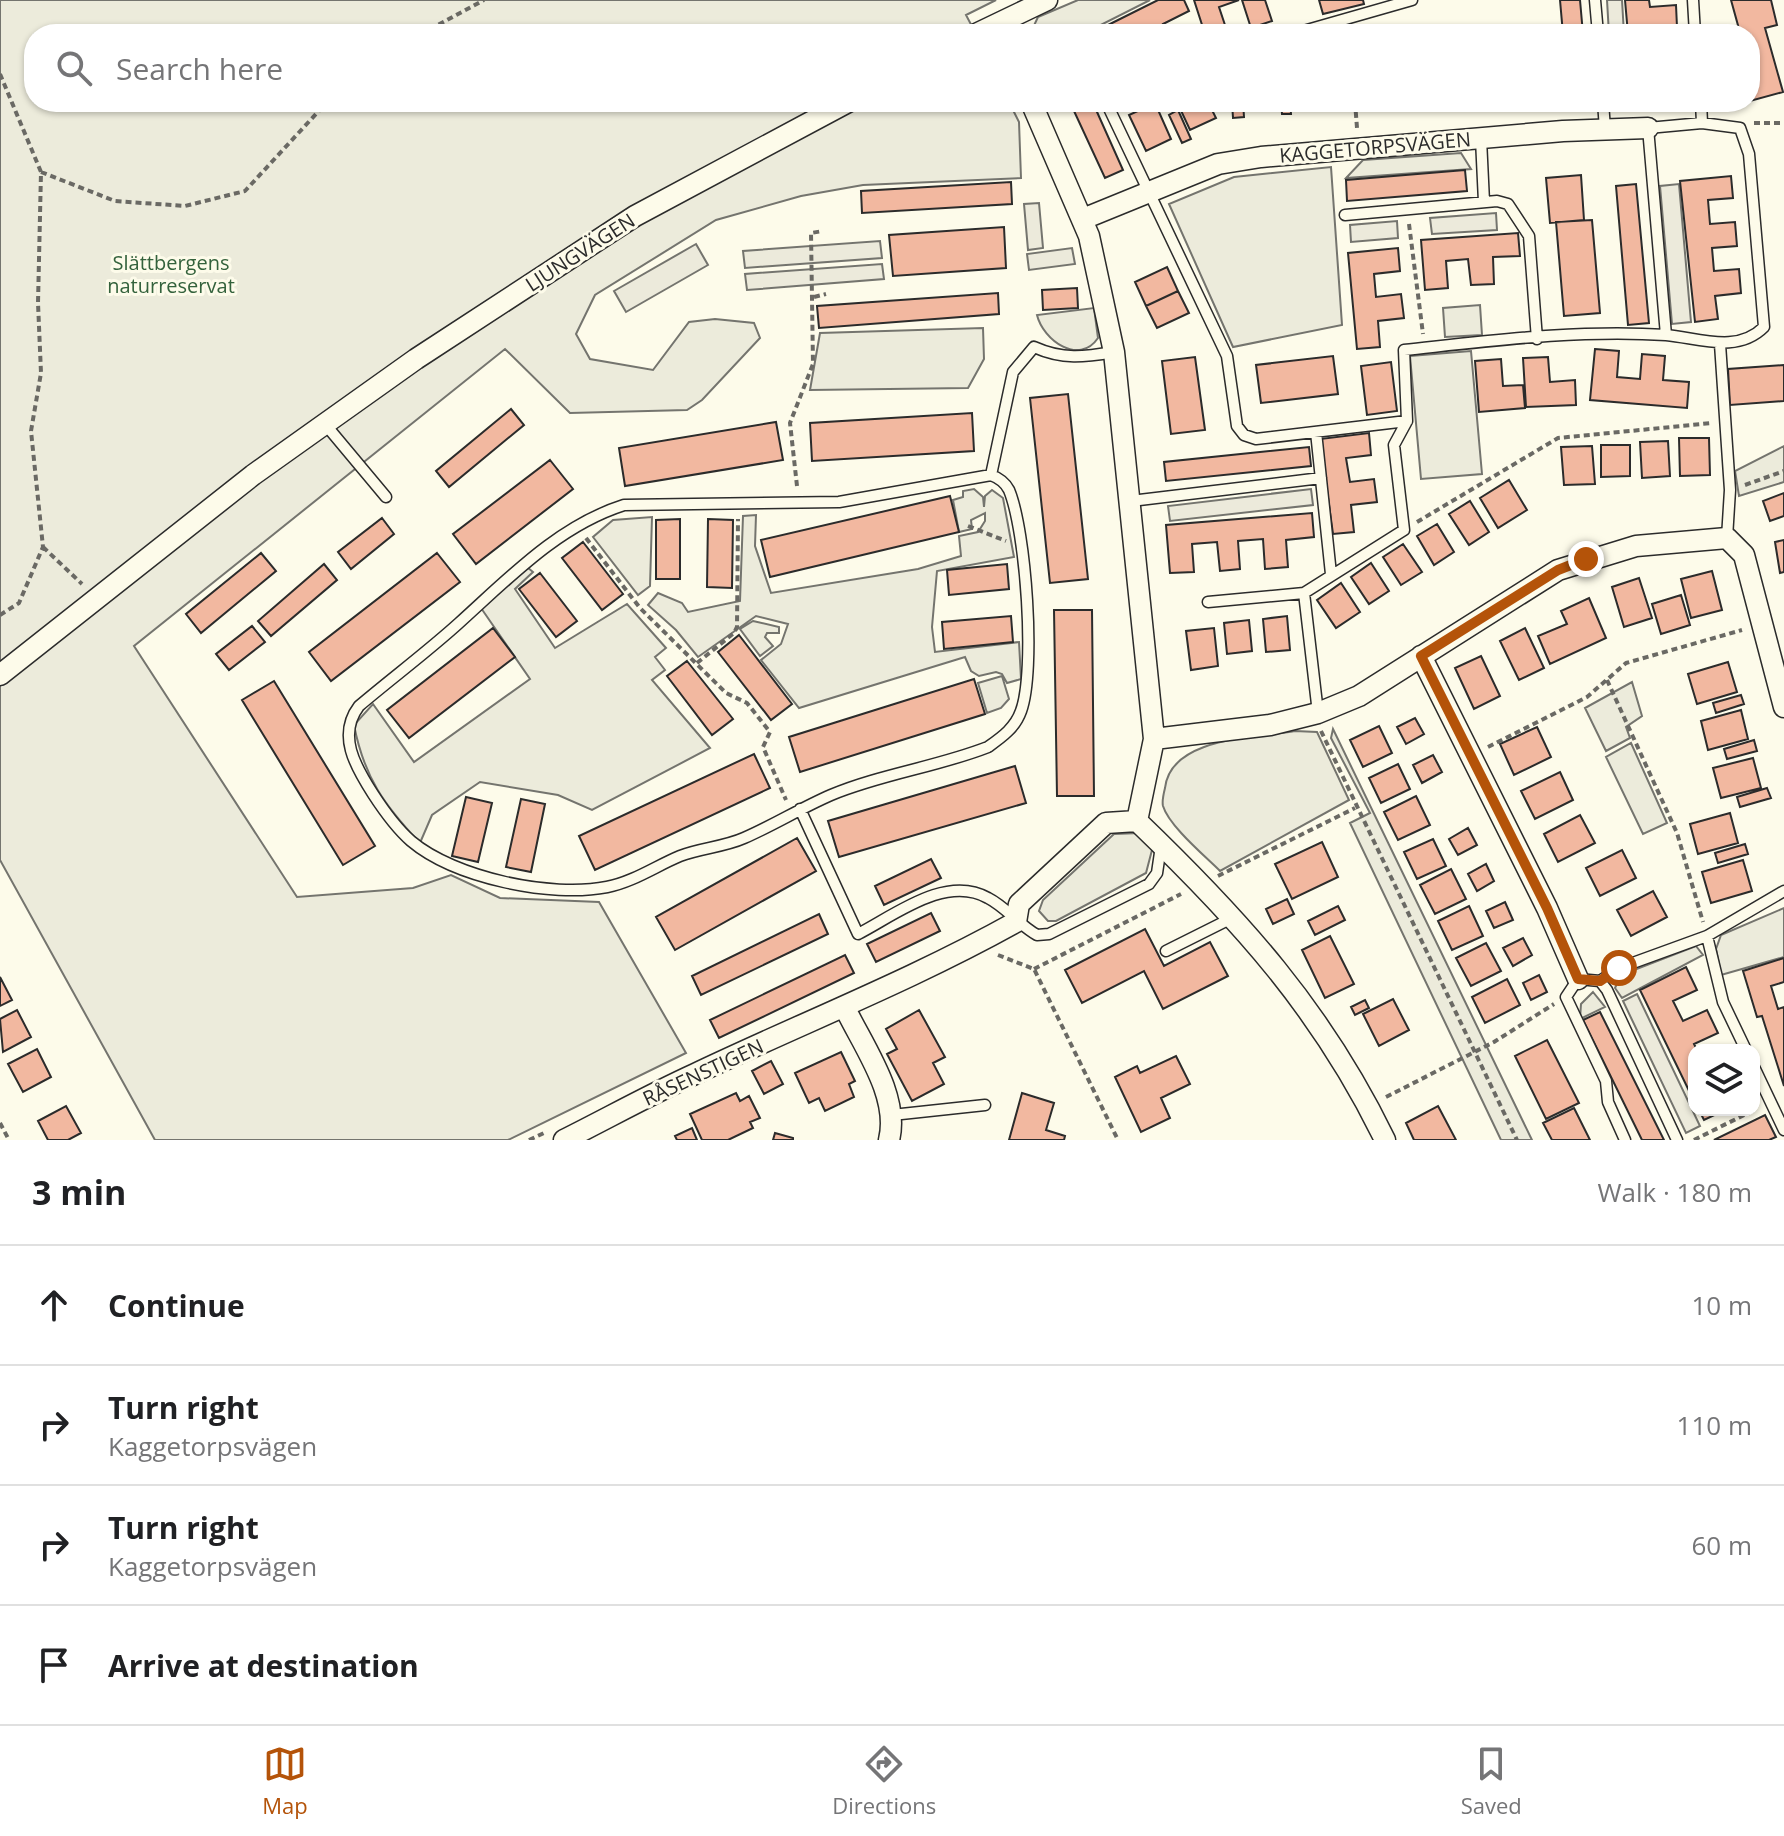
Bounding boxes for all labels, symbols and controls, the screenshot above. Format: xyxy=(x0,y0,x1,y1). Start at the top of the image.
search box xyxy=(24,24,1760,112)
icon: search xyxy=(52,46,96,90)
text: Search here xyxy=(116,48,283,89)
street label: KAGGETORPSVÄGEN xyxy=(1278,125,1472,169)
street label: LJUNGVÄGEN xyxy=(520,207,640,297)
park label: Slättbergens naturreservat xyxy=(107,249,235,299)
route end xyxy=(1568,541,1604,577)
route start xyxy=(1601,950,1637,986)
street label: RÅSENSTIGEN xyxy=(638,1032,768,1112)
map controls xyxy=(1688,1044,1760,1116)
button: layers xyxy=(1688,1044,1760,1116)
text: 3 min xyxy=(32,1169,126,1215)
text: Walk · 180 m xyxy=(1598,1174,1752,1210)
icon: ahead xyxy=(32,1283,76,1327)
text: Continue xyxy=(108,1285,245,1326)
text: 10 m xyxy=(1691,1287,1752,1323)
text: Turn right xyxy=(108,1387,259,1428)
icon: right xyxy=(32,1403,76,1447)
text: 110 m xyxy=(1677,1407,1752,1443)
text: Kaggetorpsvägen xyxy=(108,1428,317,1464)
text: Turn right xyxy=(108,1507,259,1548)
icon: right xyxy=(32,1523,76,1567)
text: 60 m xyxy=(1691,1527,1752,1563)
text: Kaggetorpsvägen xyxy=(108,1548,317,1584)
icon: arrive xyxy=(32,1643,76,1687)
text: Arrive at destination xyxy=(108,1645,419,1686)
tab: Map xyxy=(262,1742,308,1820)
tab: Directions xyxy=(832,1742,936,1820)
tab: Saved xyxy=(1461,1742,1522,1820)

